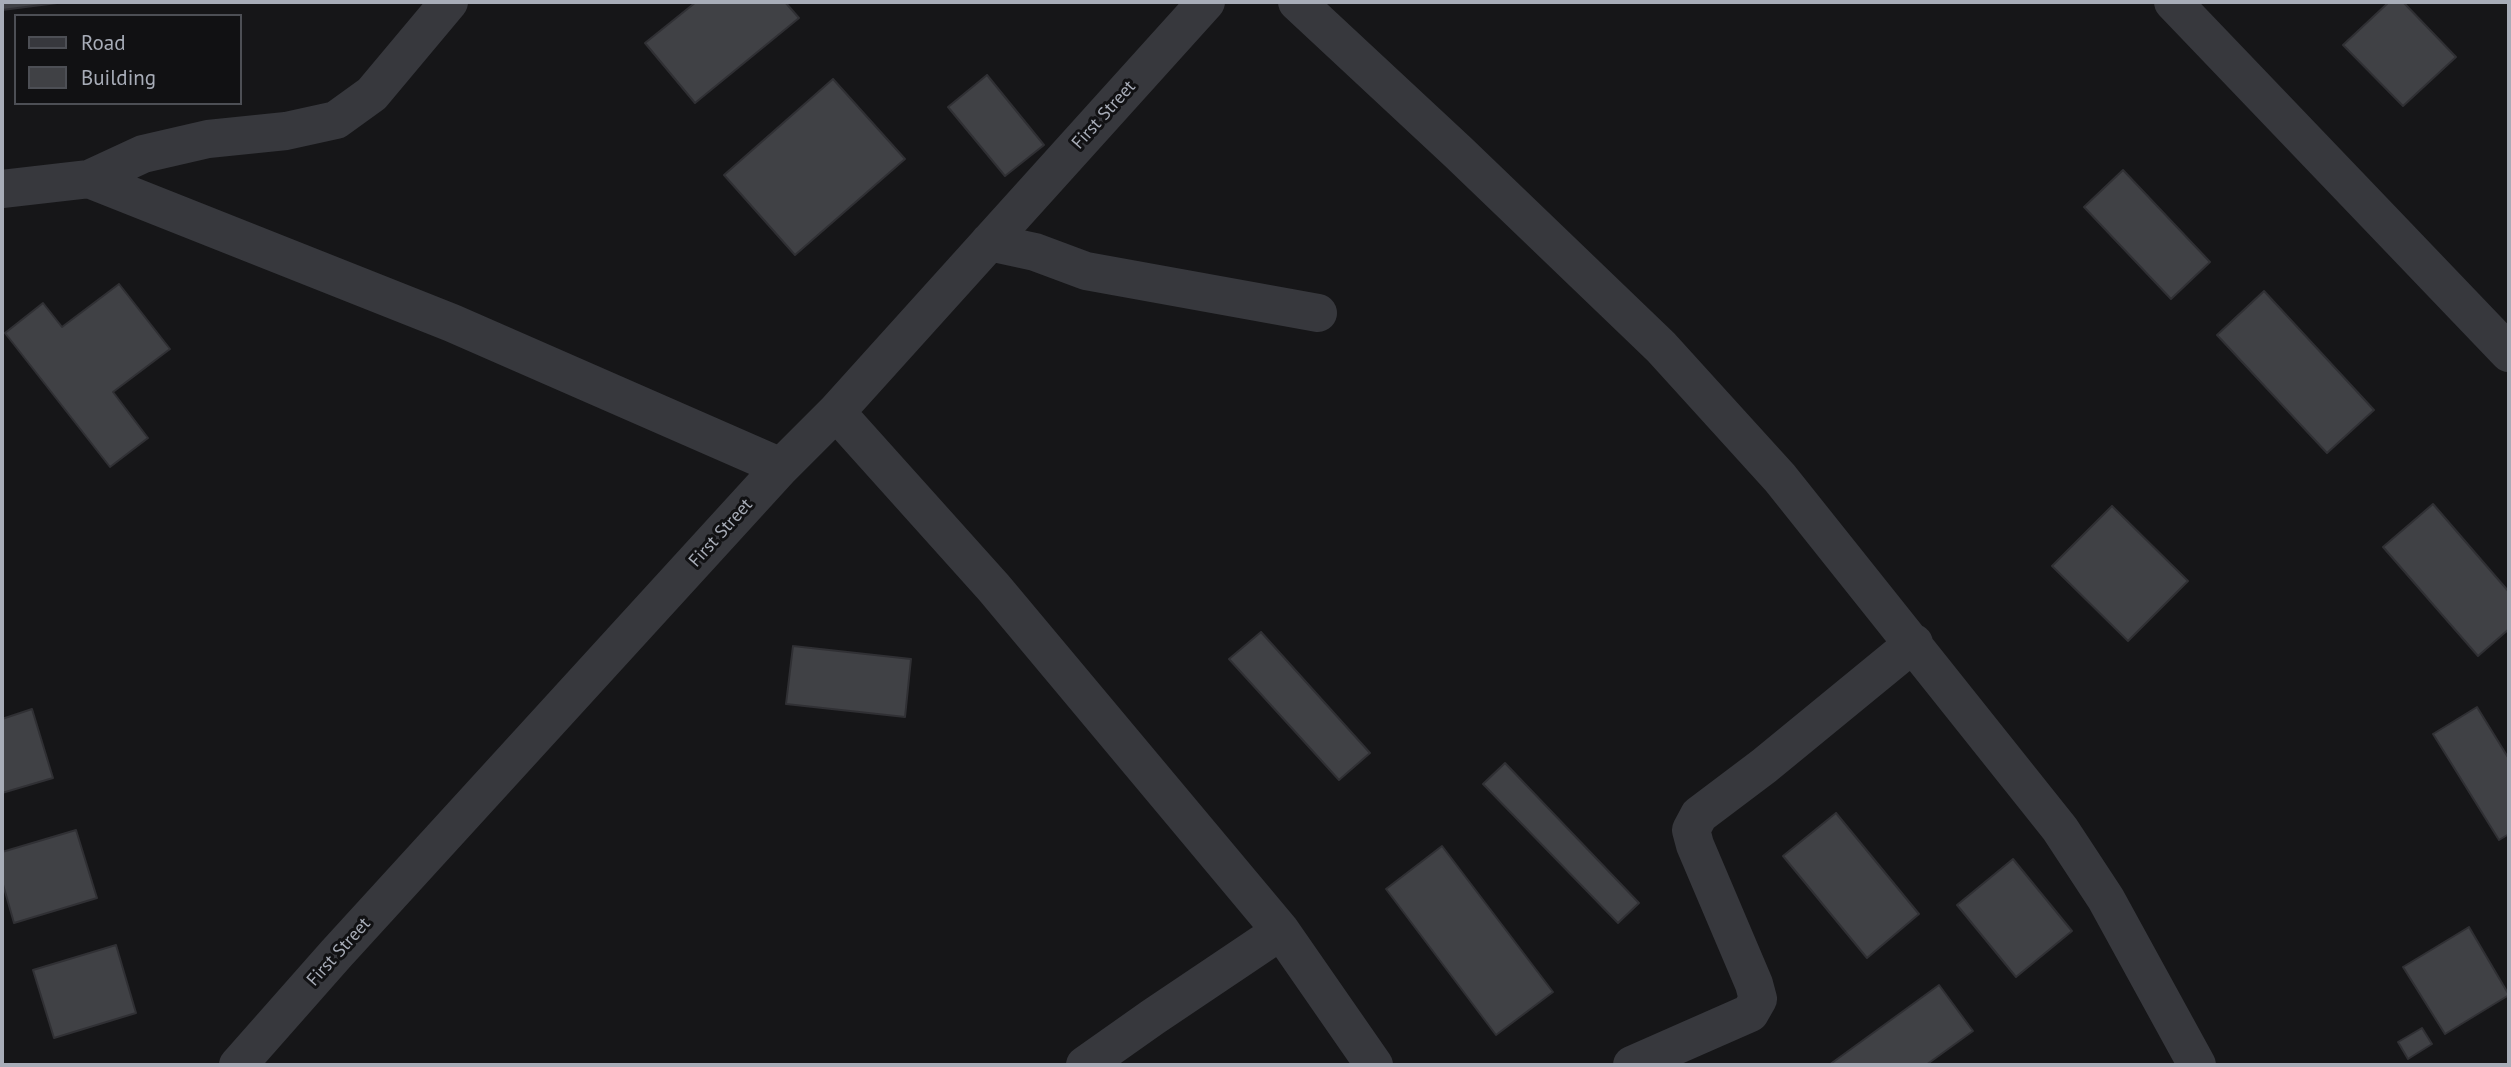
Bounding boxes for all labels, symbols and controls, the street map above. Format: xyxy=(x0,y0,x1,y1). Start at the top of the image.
legend xyxy=(14,14,242,105)
text: Road xyxy=(81,29,125,56)
text: Building xyxy=(81,64,156,91)
street label: First Street xyxy=(1068,76,1140,154)
street label: First Street xyxy=(685,494,757,572)
street label: First Street xyxy=(303,913,375,991)

